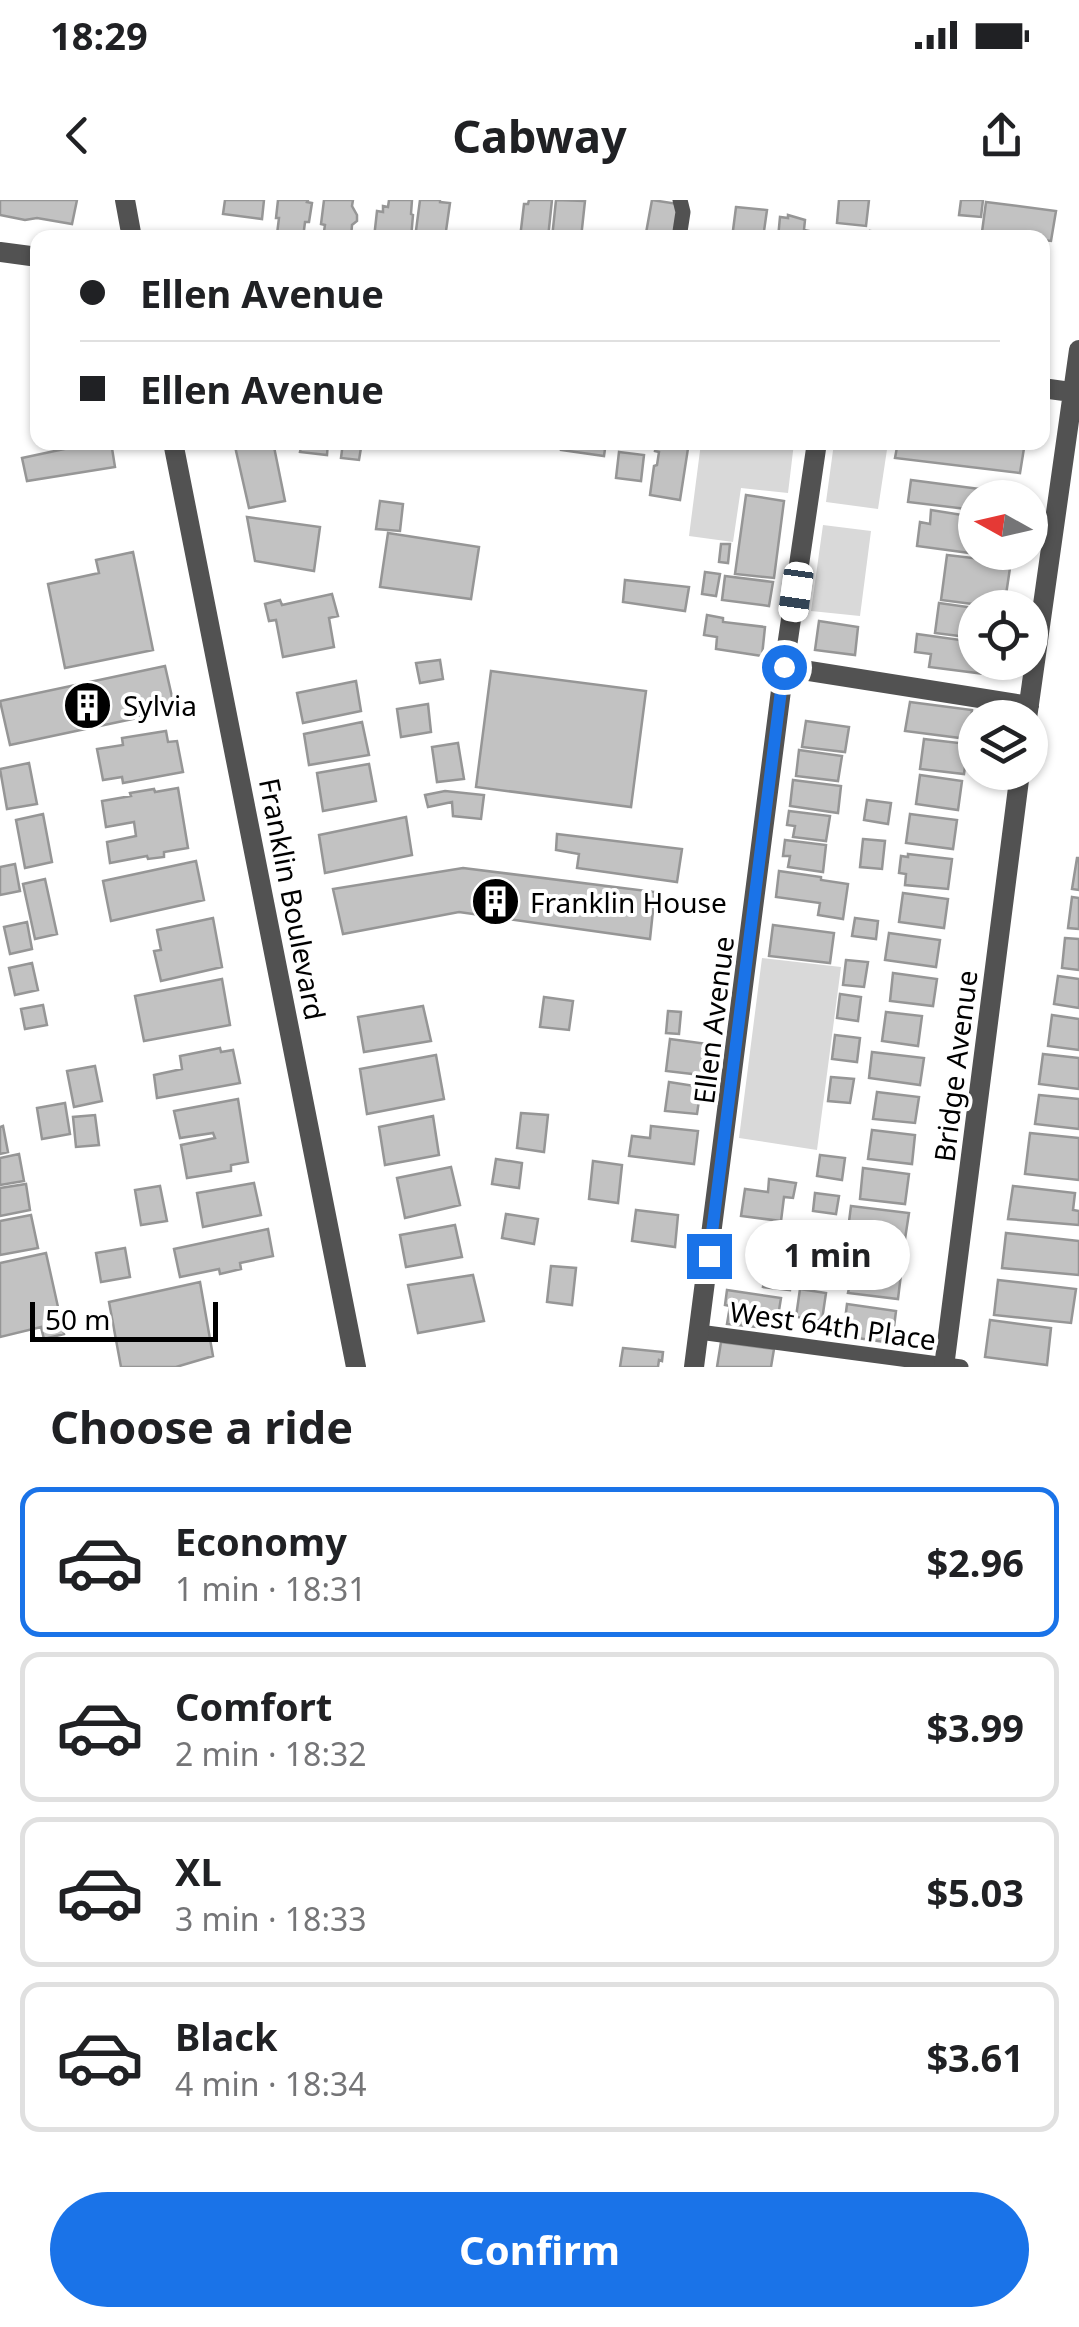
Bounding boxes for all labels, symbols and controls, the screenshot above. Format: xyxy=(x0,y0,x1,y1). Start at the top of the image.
text: 18:29 xyxy=(50,9,148,61)
text: Cabway xyxy=(452,105,627,166)
icon: back xyxy=(50,108,105,163)
icon: share xyxy=(974,108,1029,163)
text: Ellen Avenue xyxy=(140,267,384,319)
text: Ellen Avenue xyxy=(140,363,384,415)
north arrow xyxy=(958,480,1048,570)
map controls xyxy=(958,480,1048,790)
car xyxy=(777,560,815,624)
button: locate xyxy=(958,590,1048,680)
route start xyxy=(762,645,807,690)
building icon: Sylvia xyxy=(62,679,114,731)
place label: Sylvia xyxy=(123,686,197,724)
button: layers xyxy=(958,700,1048,790)
street label: Franklin Boulevard xyxy=(251,775,335,1023)
building icon: Franklin House xyxy=(469,876,521,928)
place label: Franklin House xyxy=(530,883,727,921)
street label: Ellen Avenue xyxy=(684,934,742,1106)
street label: Bridge Avenue xyxy=(924,968,986,1164)
callout: 1 min xyxy=(744,1221,909,1291)
text: 1 min xyxy=(783,1233,872,1276)
route end xyxy=(687,1234,732,1279)
street label: West 64th Place xyxy=(727,1292,939,1358)
scale bar xyxy=(30,1297,218,1342)
text: 50 m xyxy=(45,1300,111,1338)
text: Choose a ride xyxy=(50,1396,353,1457)
text: Economy xyxy=(175,1515,347,1567)
icon: car xyxy=(55,1517,145,1607)
text: $2.96 xyxy=(926,1536,1024,1588)
text: 1 min · 18:31 xyxy=(175,1567,367,1610)
text: Comfort xyxy=(175,1680,332,1732)
icon: car xyxy=(55,1682,145,1772)
text: $3.99 xyxy=(926,1701,1024,1753)
text: 2 min · 18:32 xyxy=(175,1732,367,1775)
text: XL xyxy=(175,1845,222,1897)
icon: car xyxy=(55,1847,145,1937)
text: $5.03 xyxy=(926,1866,1024,1918)
text: 3 min · 18:33 xyxy=(175,1897,367,1940)
text: Black xyxy=(175,2010,278,2062)
icon: car xyxy=(55,2012,145,2102)
text: $3.61 xyxy=(926,2031,1024,2083)
text: 4 min · 18:34 xyxy=(175,2062,367,2105)
button: Confirm xyxy=(50,2192,1029,2307)

